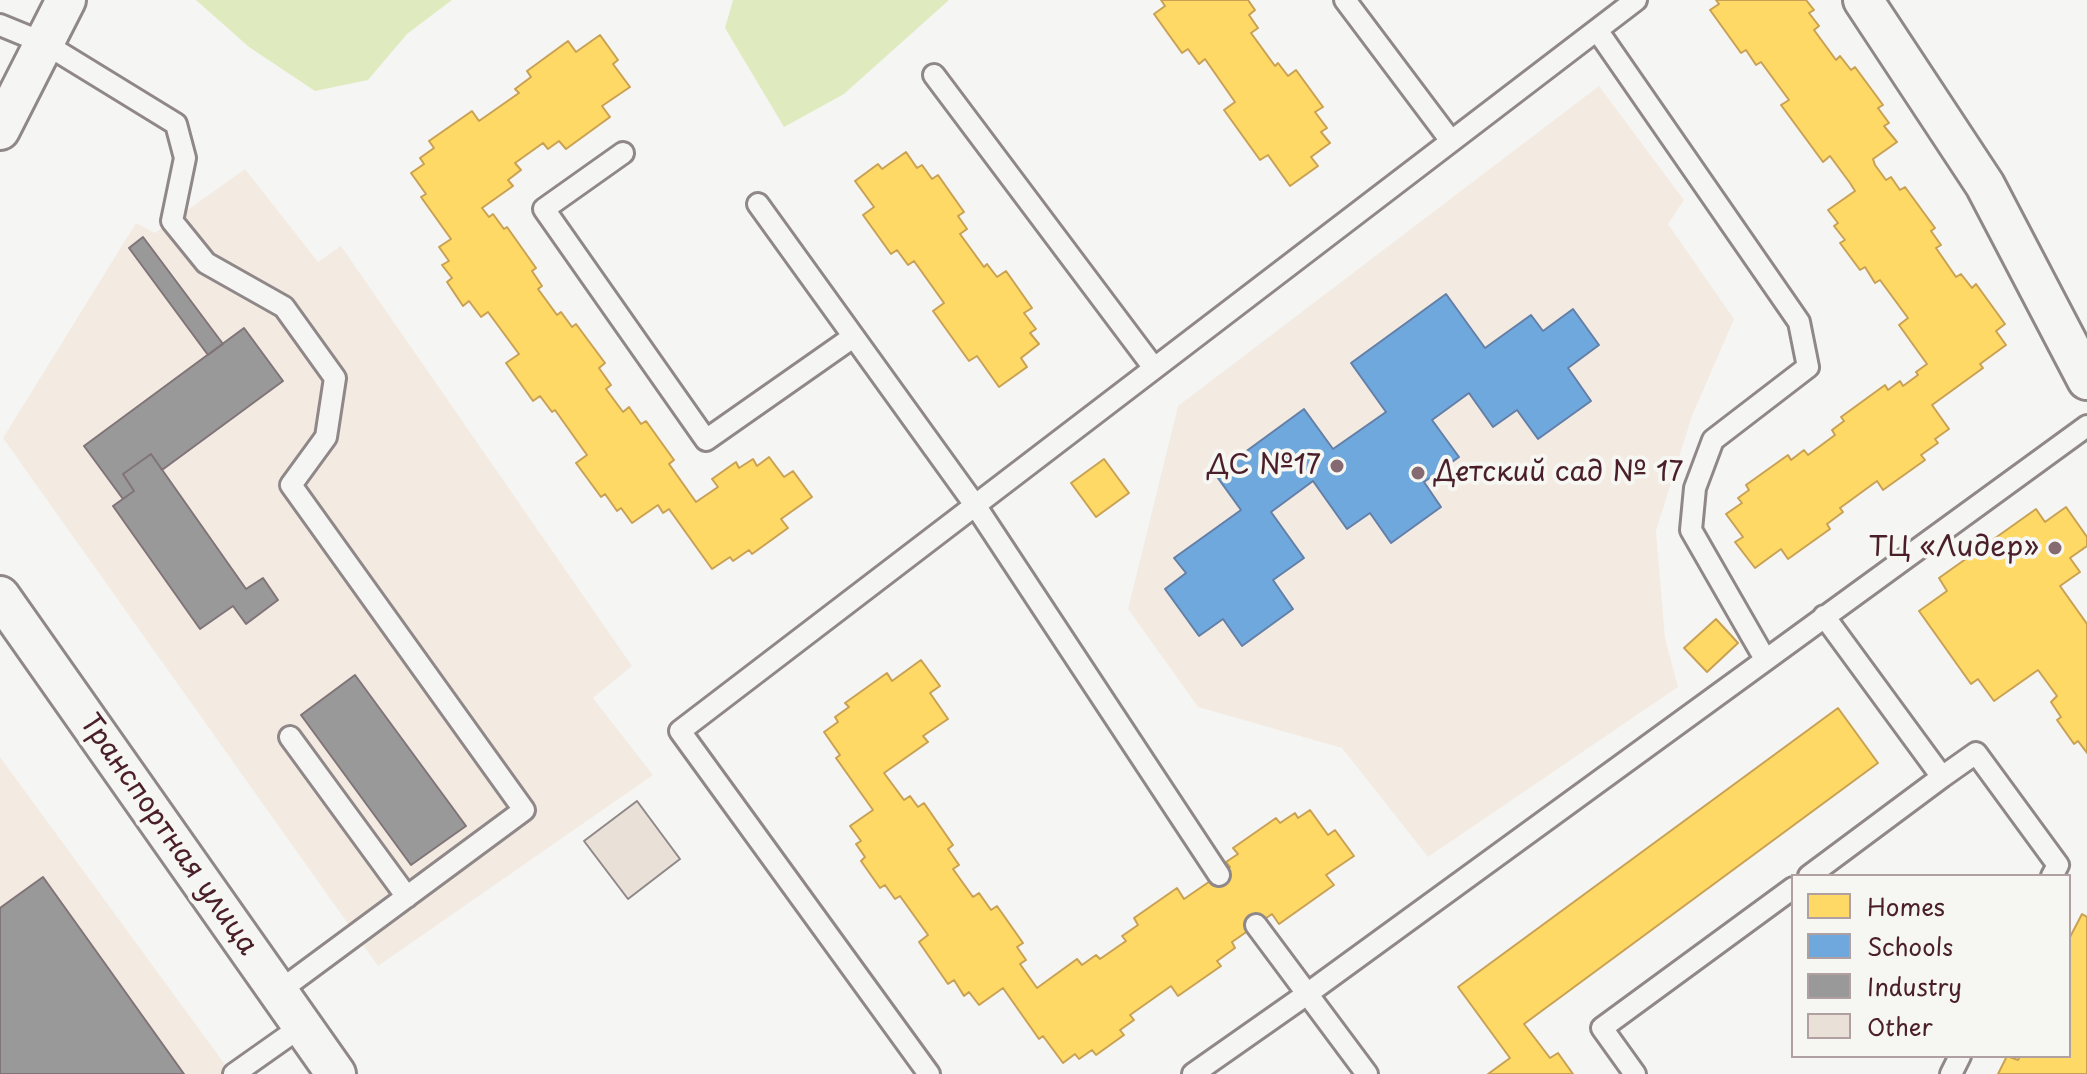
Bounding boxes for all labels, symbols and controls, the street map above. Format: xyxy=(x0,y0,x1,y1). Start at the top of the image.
place label: ДС №17 xyxy=(1207,449,1321,483)
place label: Детский сад № 17 xyxy=(1434,456,1683,490)
marker: ДС №17 xyxy=(1328,457,1346,475)
marker: Детский сад № 17 xyxy=(1409,464,1427,482)
place label: ТЦ «Лидер» xyxy=(1868,531,2039,565)
marker: ТЦ «Лидер» xyxy=(2046,539,2064,557)
street label: Транспортная улица xyxy=(72,708,264,962)
legend xyxy=(1791,874,2071,1058)
text: Homes xyxy=(1867,888,1945,924)
text: Schools xyxy=(1867,928,1953,964)
text: Industry xyxy=(1867,968,1962,1004)
text: Other xyxy=(1867,1008,1933,1044)

